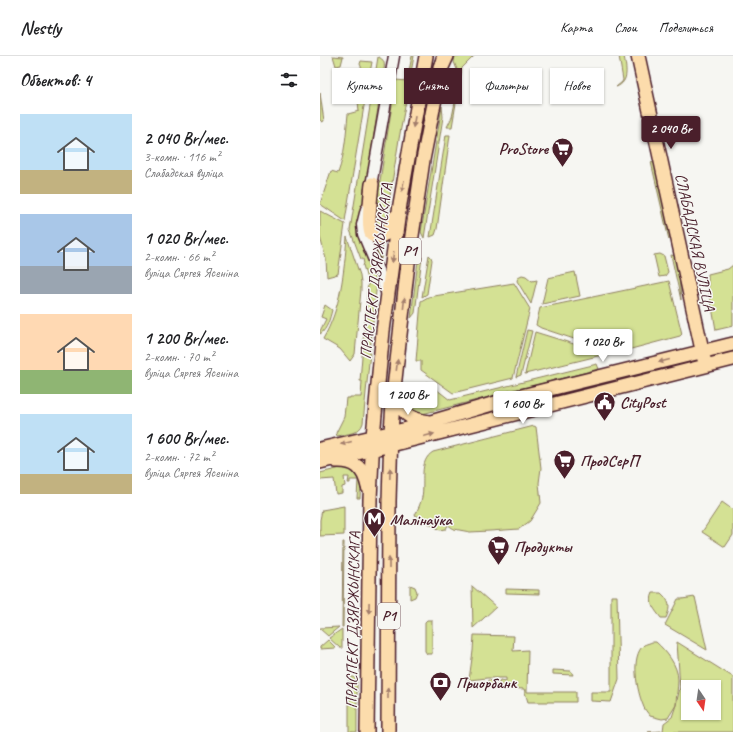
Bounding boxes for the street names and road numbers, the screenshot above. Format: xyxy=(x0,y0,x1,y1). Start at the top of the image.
street label: СЛАБАДСКАЯ ВУЛІЦА xyxy=(671,172,720,314)
street label: ПРАСПЕКТ ДЗЯРЖЫНСКАГА xyxy=(355,181,397,360)
road number: Р1 xyxy=(399,238,421,264)
street label: ПРАСПЕКТ ДЗЯРЖЫНСКАГА xyxy=(341,530,365,709)
road number: Р1 xyxy=(378,603,400,629)

